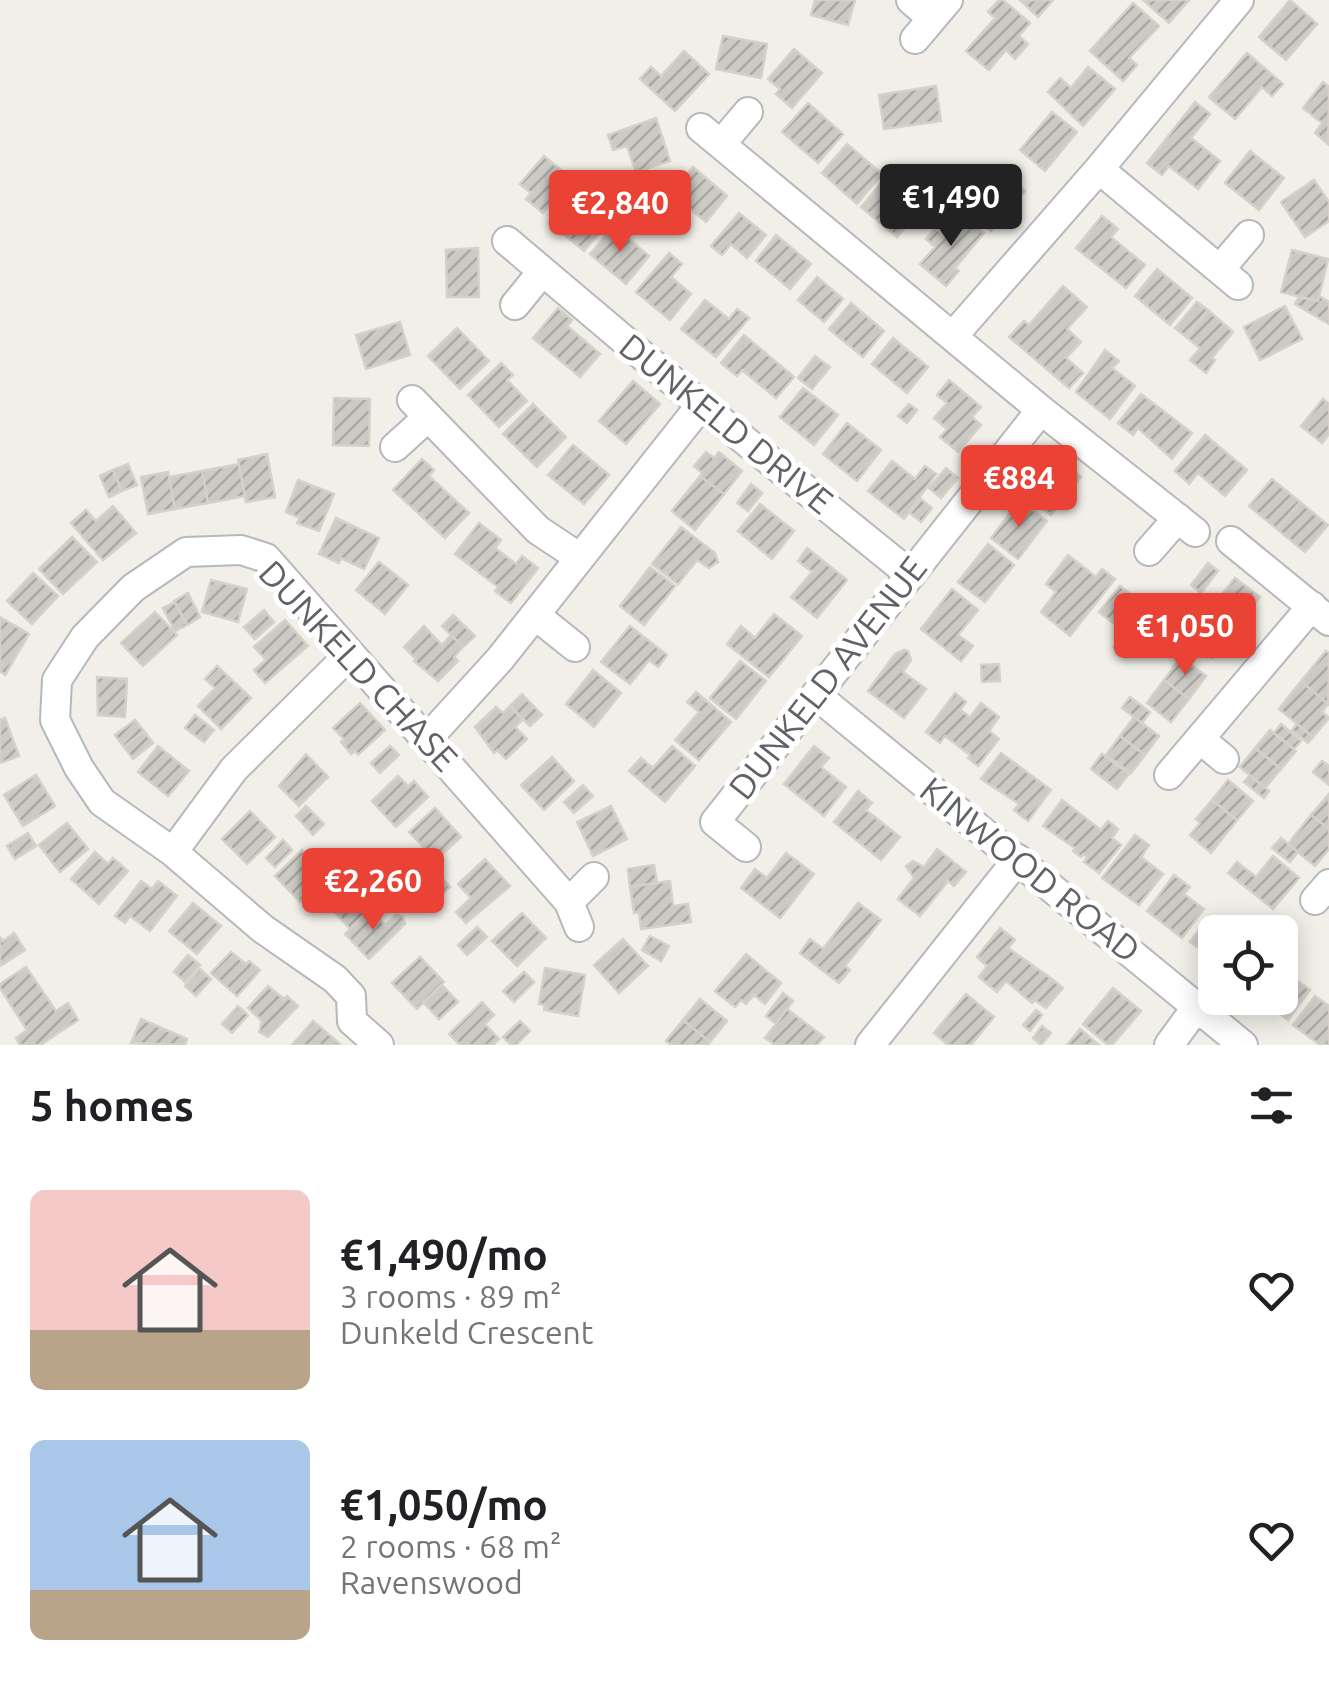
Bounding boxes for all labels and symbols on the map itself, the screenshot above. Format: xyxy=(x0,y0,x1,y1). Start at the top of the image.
pin: €1,490 xyxy=(870,164,1032,249)
pin: €2,840 xyxy=(539,170,701,255)
street label: DUNKELD DRIVE xyxy=(612,325,841,521)
pin: €884 xyxy=(960,445,1078,530)
street label: DUNKELD AVENUE xyxy=(720,548,934,806)
street label: DUNKELD CHASE xyxy=(251,552,466,779)
pin: €1,050 xyxy=(1104,593,1266,678)
street label: KINWOOD ROAD xyxy=(913,769,1148,970)
pin: €2,260 xyxy=(292,848,454,933)

